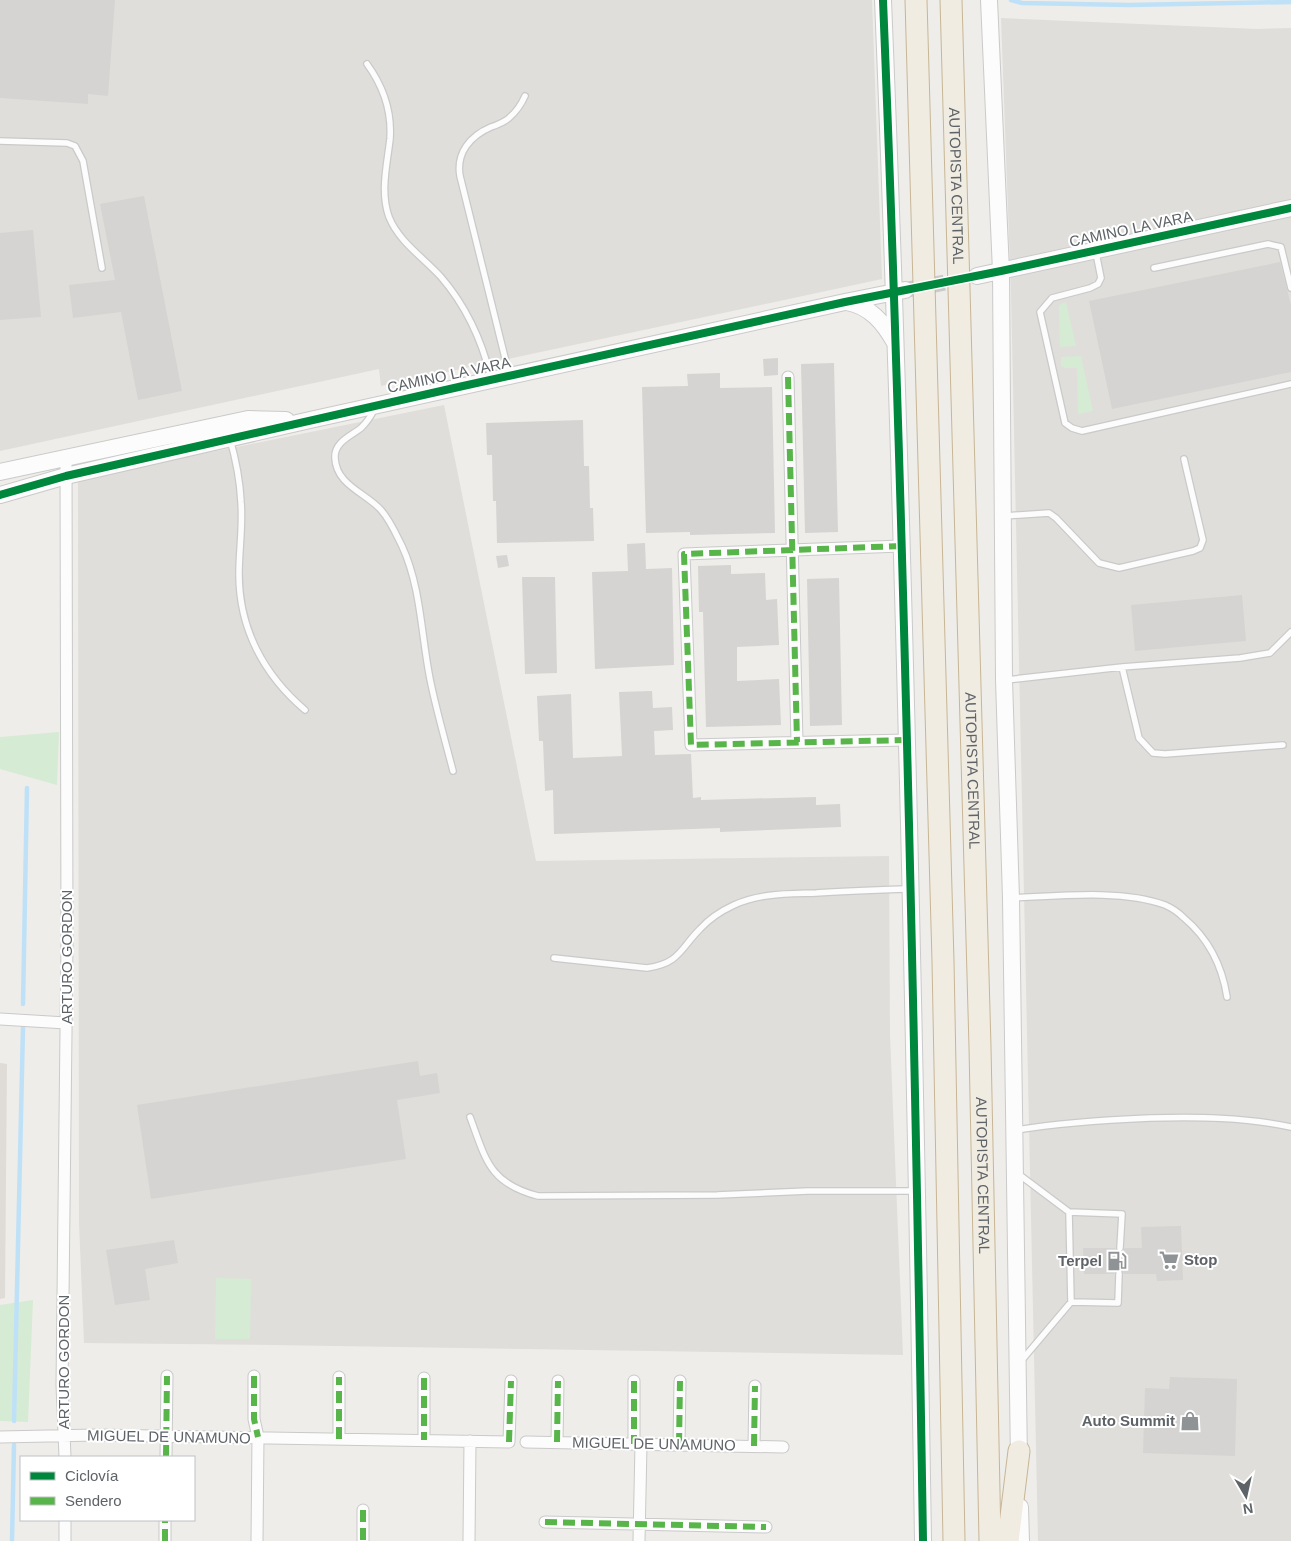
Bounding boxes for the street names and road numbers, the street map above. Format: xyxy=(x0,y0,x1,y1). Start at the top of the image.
street label: AUTOPISTA CENTRAL xyxy=(946,107,967,265)
street label: CAMINO LA VARA xyxy=(1068,207,1194,250)
street label: CAMINO LA VARA xyxy=(386,353,512,396)
street label: AUTOPISTA CENTRAL xyxy=(962,692,984,849)
street label: ARTURO GORDON xyxy=(58,890,75,1024)
street label: AUTOPISTA CENTRAL xyxy=(973,1097,993,1254)
street label: ARTURO GORDON xyxy=(55,1295,72,1429)
street label: MIGUEL DE UNAMUNO xyxy=(87,1427,251,1446)
street label: MIGUEL DE UNAMUNO xyxy=(572,1434,736,1453)

